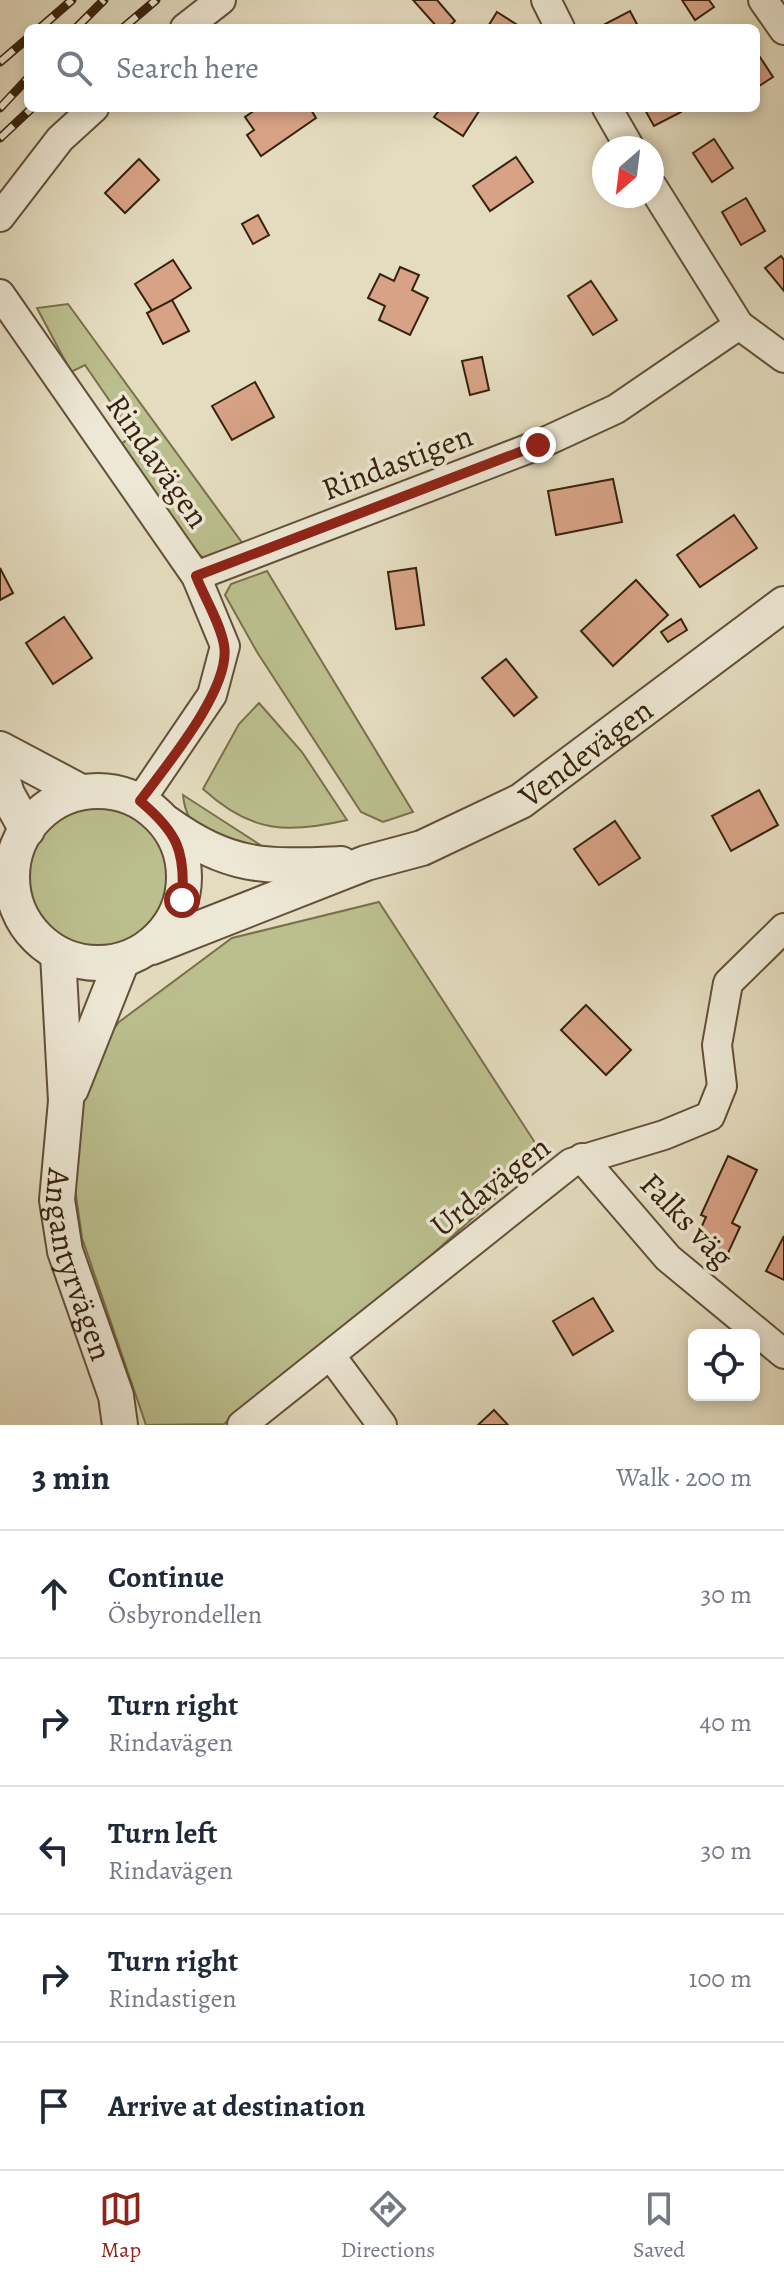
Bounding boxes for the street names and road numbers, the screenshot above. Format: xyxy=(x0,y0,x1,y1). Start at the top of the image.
street label: Rindavägen xyxy=(96,385,220,537)
street label: Rindastigen xyxy=(315,413,479,511)
street label: Vendevägen xyxy=(509,688,662,818)
street label: Urdavägen xyxy=(421,1125,559,1247)
street label: Falks väg xyxy=(630,1162,744,1278)
street label: Angantyrvägen xyxy=(35,1166,124,1366)

